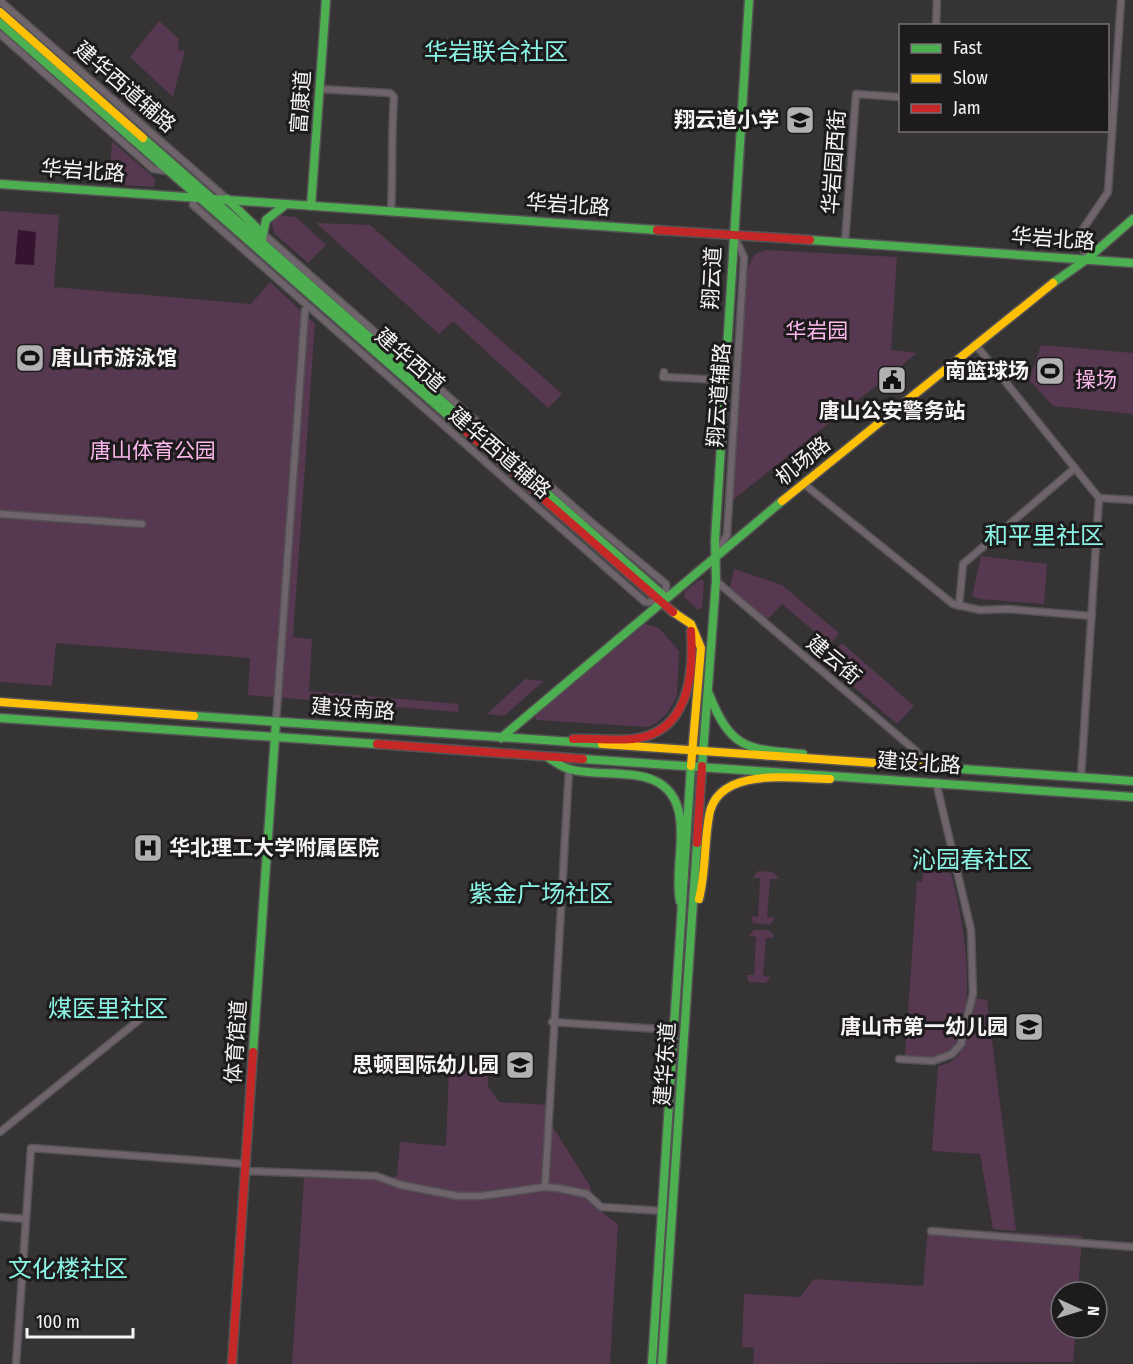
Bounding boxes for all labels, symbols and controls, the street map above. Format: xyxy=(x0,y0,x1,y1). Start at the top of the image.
legend xyxy=(899,24,1109,132)
street label: 建华西道辅路 xyxy=(69,36,181,138)
text: Fast xyxy=(953,37,982,59)
district label: 华岩联合社区 xyxy=(424,38,568,66)
text: Slow xyxy=(953,67,988,89)
street label: 富康道 xyxy=(286,70,316,134)
text: Jam xyxy=(953,97,981,119)
school or university icon: 翔云道小学 xyxy=(784,104,816,136)
place label: 翔云道小学 xyxy=(674,107,779,133)
street label: 华岩园西街 xyxy=(817,109,851,215)
street label: 华岩北路 xyxy=(40,155,126,187)
street label: 华岩北路 xyxy=(525,189,611,221)
street label: 华岩北路 xyxy=(1010,223,1096,255)
street label: 翔云道 xyxy=(697,246,727,310)
park label: 华岩园 xyxy=(786,318,849,344)
street label: 建华西道 xyxy=(370,323,450,397)
sports icon: 唐山市游泳馆 xyxy=(14,342,46,374)
street label: 翔云道辅路 xyxy=(702,342,736,448)
place label: 唐山市游泳馆 xyxy=(51,345,177,371)
sports icon: 南篮球场 xyxy=(1034,355,1066,387)
place label: 南篮球场 xyxy=(945,358,1029,384)
public building icon: 唐山公安警务站 xyxy=(876,364,908,396)
park label: 操场 xyxy=(1075,367,1117,393)
place label: 唐山公安警务站 xyxy=(819,398,966,424)
street label: 建华西道辅路 xyxy=(444,402,556,504)
street label: 机场路 xyxy=(770,431,836,491)
park label: 唐山体育公园 xyxy=(90,438,216,464)
district label: 和平里社区 xyxy=(984,522,1104,550)
street label: 建云街 xyxy=(802,630,866,690)
street label: 建设南路 xyxy=(310,693,396,725)
street label: 建设北路 xyxy=(876,747,962,779)
hospital icon: 华北理工大学附属医院 xyxy=(132,832,164,864)
place label: 华北理工大学附属医院 xyxy=(169,835,379,861)
district label: 沁园春社区 xyxy=(912,846,1032,874)
district label: 紫金广场社区 xyxy=(469,880,613,908)
district label: 煤医里社区 xyxy=(48,995,168,1023)
street label: 体育馆道 xyxy=(220,999,252,1085)
school or university icon: 唐山市第一幼儿园 xyxy=(1013,1011,1045,1043)
place label: 唐山市第一幼儿园 xyxy=(840,1014,1008,1040)
street label: 建华东道 xyxy=(649,1021,681,1107)
school or university icon: 思顿国际幼儿园 xyxy=(504,1049,536,1081)
place label: 思顿国际幼儿园 xyxy=(352,1052,499,1078)
district label: 文化楼社区 xyxy=(8,1255,128,1283)
north arrow xyxy=(1049,1280,1109,1340)
scale bar xyxy=(27,1301,134,1339)
text: N xyxy=(1084,1306,1103,1316)
text: 100 m xyxy=(36,1311,80,1333)

